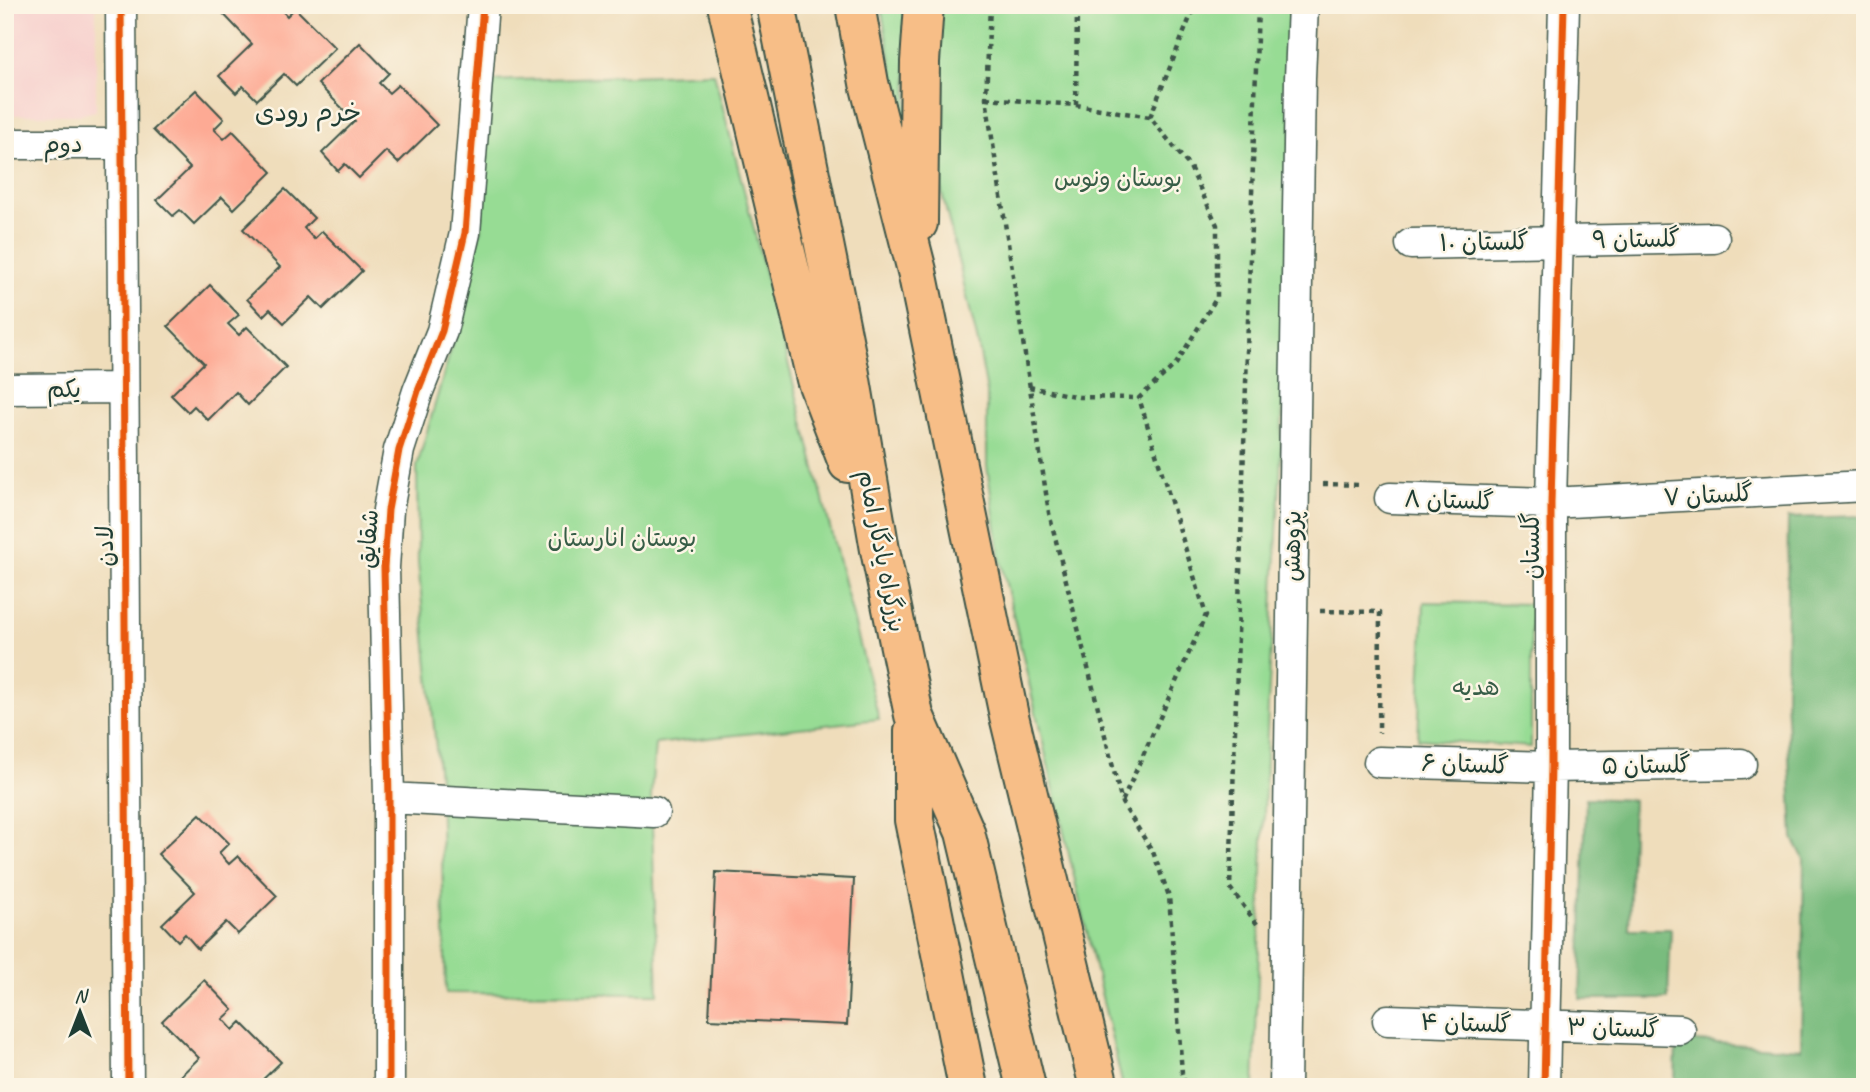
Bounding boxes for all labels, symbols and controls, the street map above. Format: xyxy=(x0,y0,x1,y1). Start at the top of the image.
district label: خرم رودی xyxy=(255,96,361,132)
street label: دوم xyxy=(44,129,83,163)
park label: بوستان ونوس xyxy=(1054,163,1182,193)
street label: گلستان ۹ xyxy=(1592,223,1680,255)
street label: گلستان ۱۰ xyxy=(1439,226,1529,258)
street label: یکم xyxy=(47,374,81,407)
street label: بزرگراه یادگار امام xyxy=(849,467,912,635)
street label: گلستان ۷ xyxy=(1662,478,1754,512)
street label: گلستان ۸ xyxy=(1404,483,1494,517)
street label: شقایق xyxy=(351,508,385,570)
street label: پژوهش xyxy=(1276,510,1308,582)
street label: گلستان xyxy=(1516,512,1546,580)
park label: بوستان انارستان xyxy=(548,523,696,553)
street label: لادن xyxy=(90,525,120,567)
park label: هدیه xyxy=(1452,672,1500,702)
street label: گلستان ۶ xyxy=(1421,747,1509,781)
street label: گلستان ۵ xyxy=(1601,749,1691,781)
north arrow xyxy=(46,976,116,1046)
text: N xyxy=(74,984,89,1008)
street label: گلستان ۴ xyxy=(1420,1006,1512,1040)
street label: گلستان ۳ xyxy=(1566,1011,1660,1045)

